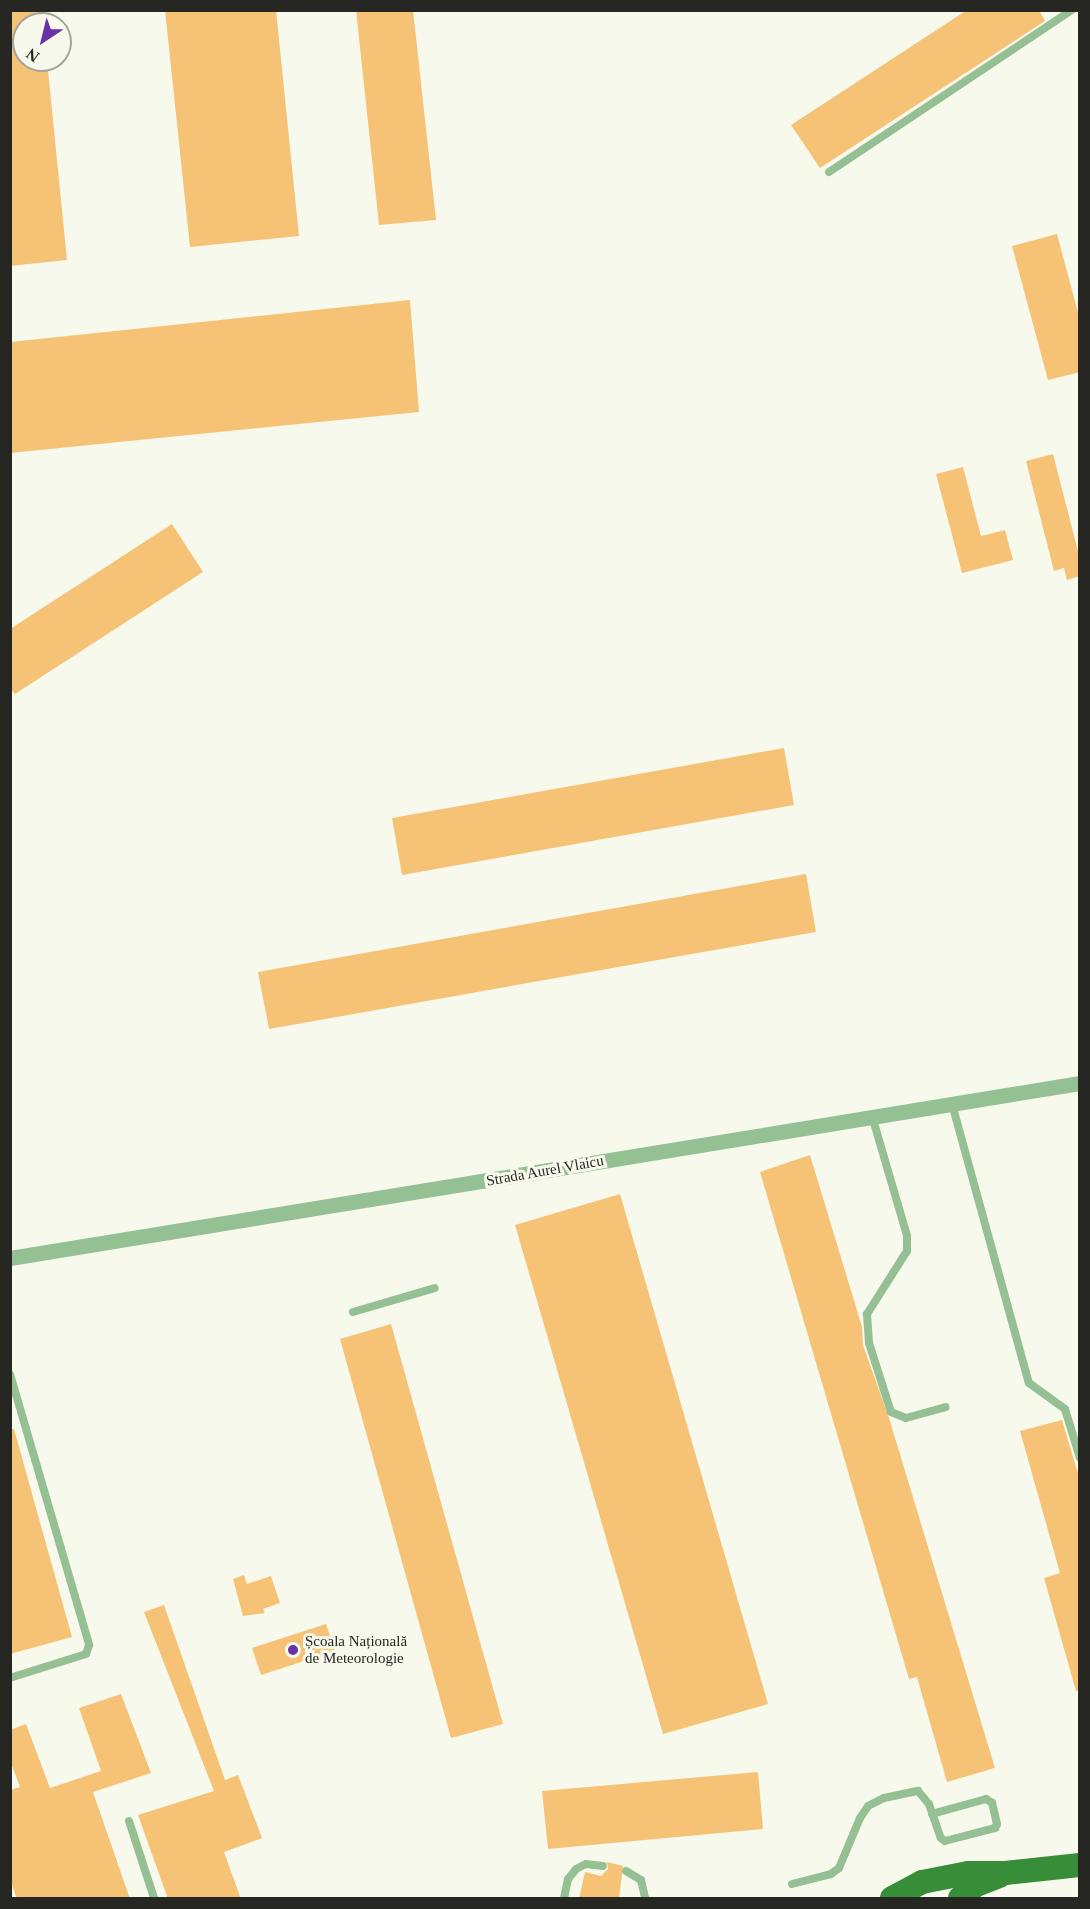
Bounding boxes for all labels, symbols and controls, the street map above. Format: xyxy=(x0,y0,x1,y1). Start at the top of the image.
north arrow xyxy=(12,12,72,72)
text: N xyxy=(23,45,42,66)
street label: Strada Aurel Vlaicu xyxy=(484,1152,606,1190)
place label: Școala Națională de Meteorologie xyxy=(305,1632,407,1667)
marker: Școala Națională de Meteorologie xyxy=(286,1643,300,1657)

